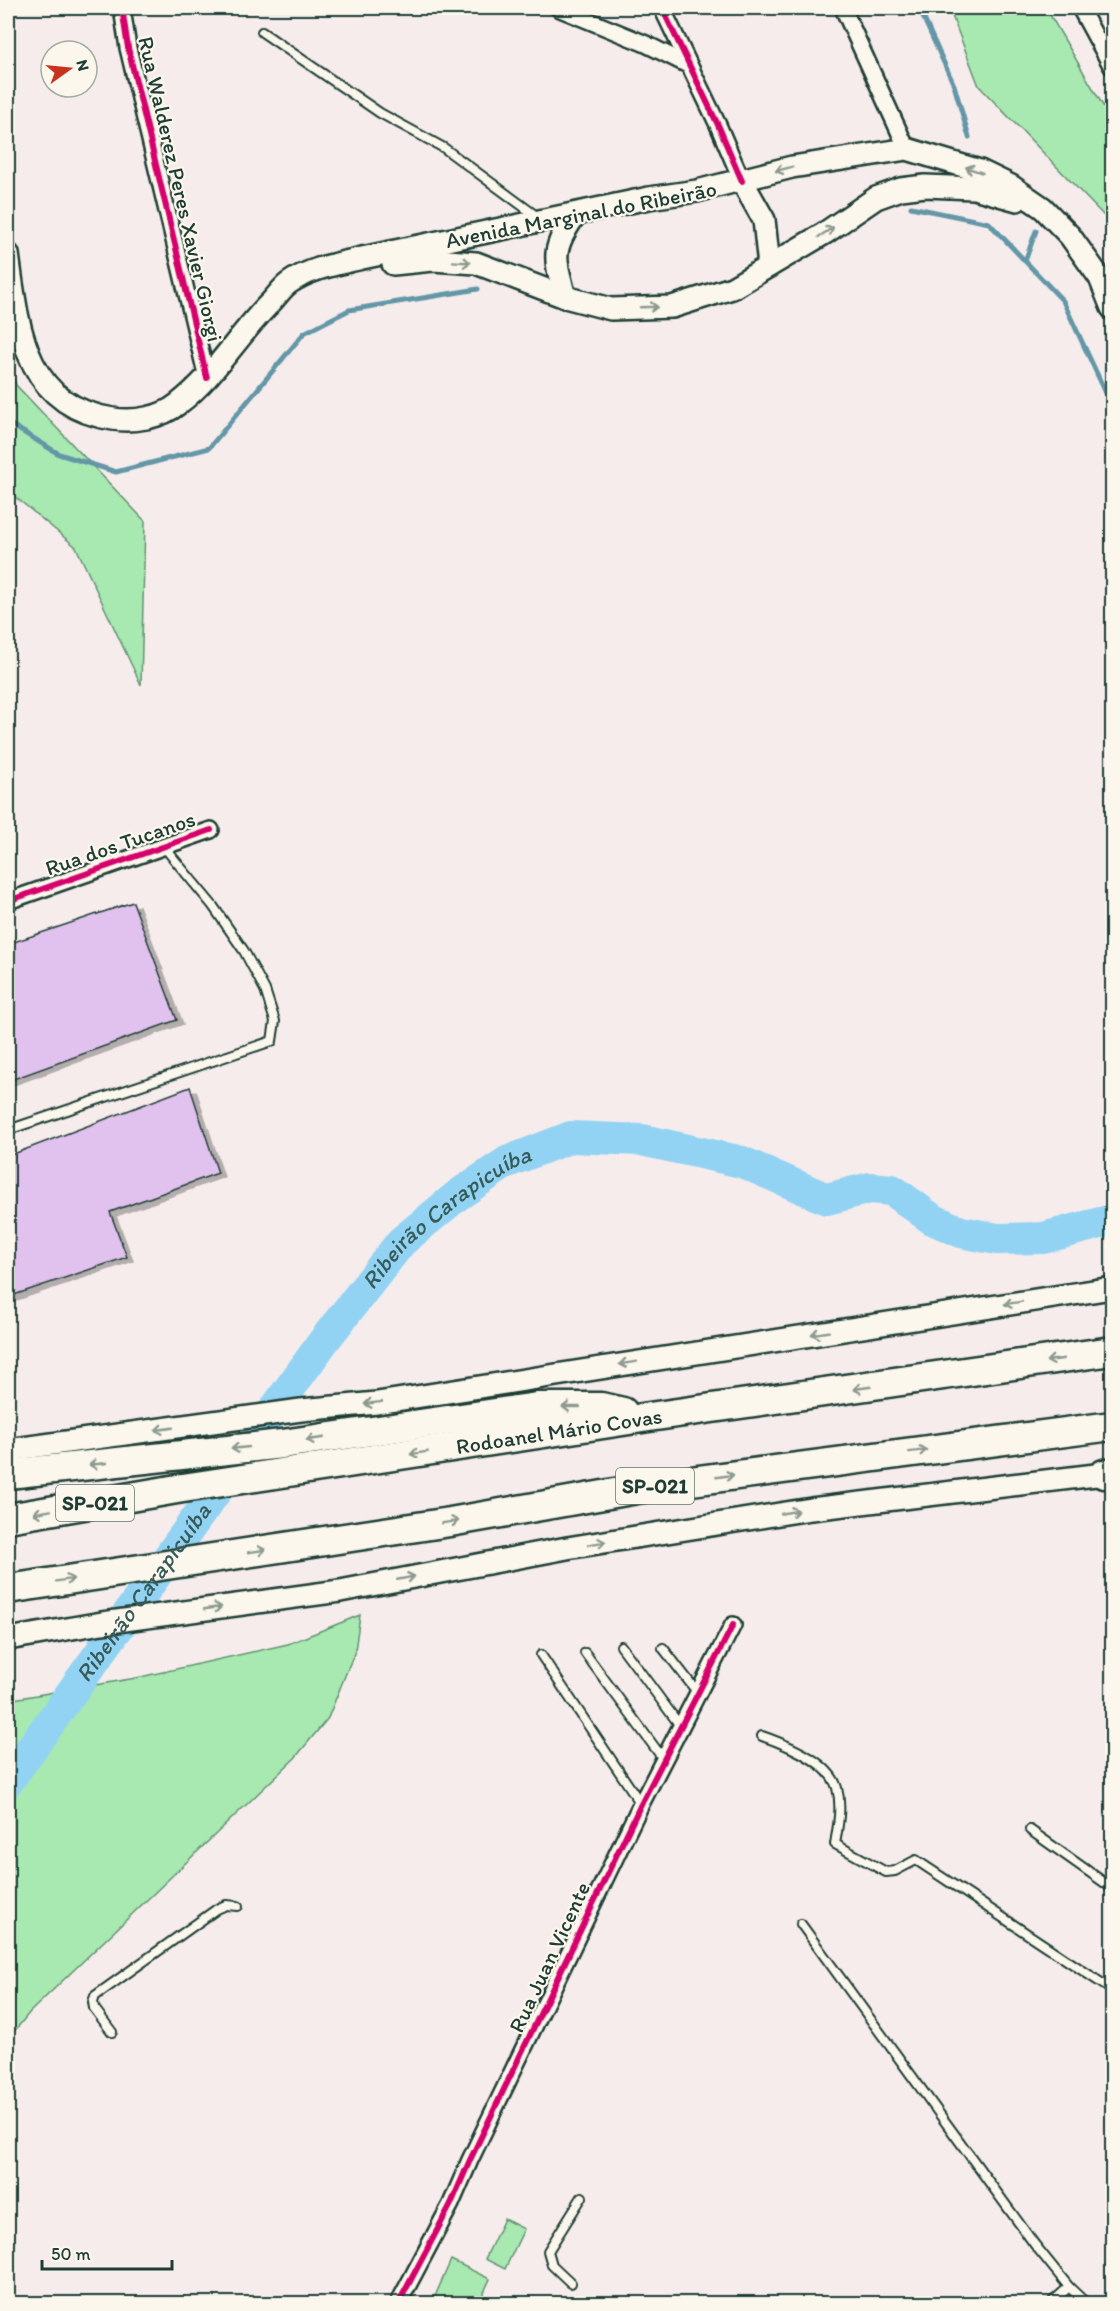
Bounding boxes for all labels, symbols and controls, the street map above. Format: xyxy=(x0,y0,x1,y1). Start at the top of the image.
street label: Rua Walderez Peres Xavier Giorgi xyxy=(132,34,229,344)
north arrow xyxy=(39,39,99,99)
text: N xyxy=(72,58,94,73)
one-way arrow xyxy=(965,163,984,174)
one-way arrow xyxy=(775,164,794,176)
street label: Avenida Marginal do Ribeirão xyxy=(443,175,719,254)
one-way arrow xyxy=(818,226,834,238)
one-way arrow xyxy=(452,257,472,268)
one-way arrow xyxy=(639,302,659,313)
street label: Rua dos Tucanos xyxy=(42,805,199,882)
water label: Ribeirão Carapicuíba xyxy=(355,1139,535,1295)
one-way arrow xyxy=(1004,1298,1024,1309)
one-way arrow xyxy=(811,1328,831,1339)
one-way arrow xyxy=(1045,1355,1065,1366)
one-way arrow xyxy=(618,1358,638,1369)
one-way arrow xyxy=(852,1382,872,1393)
one-way arrow xyxy=(363,1398,383,1409)
one-way arrow xyxy=(561,1401,581,1413)
street label: Rodoanel Mário Covas xyxy=(454,1402,664,1460)
one-way arrow xyxy=(154,1423,174,1434)
one-way arrow xyxy=(305,1434,325,1445)
one-way arrow xyxy=(230,1443,250,1454)
one-way arrow xyxy=(908,1445,927,1456)
one-way arrow xyxy=(410,1448,430,1459)
one-way arrow xyxy=(88,1459,108,1470)
road number: SP-021 xyxy=(616,1468,694,1504)
one-way arrow xyxy=(714,1470,734,1481)
road number: SP-021 xyxy=(56,1485,134,1521)
water label: Ribeirão Carapicuíba xyxy=(69,1497,217,1687)
one-way arrow xyxy=(33,1507,53,1518)
one-way arrow xyxy=(780,1507,799,1518)
one-way arrow xyxy=(439,1516,459,1527)
one-way arrow xyxy=(587,1538,607,1549)
one-way arrow xyxy=(246,1545,266,1556)
one-way arrow xyxy=(395,1572,415,1583)
one-way arrow xyxy=(55,1574,75,1585)
one-way arrow xyxy=(202,1602,222,1613)
street label: Rua Juan Vicente xyxy=(503,1878,596,2037)
scale bar xyxy=(42,2233,172,2271)
text: 50 m xyxy=(51,2243,91,2265)

